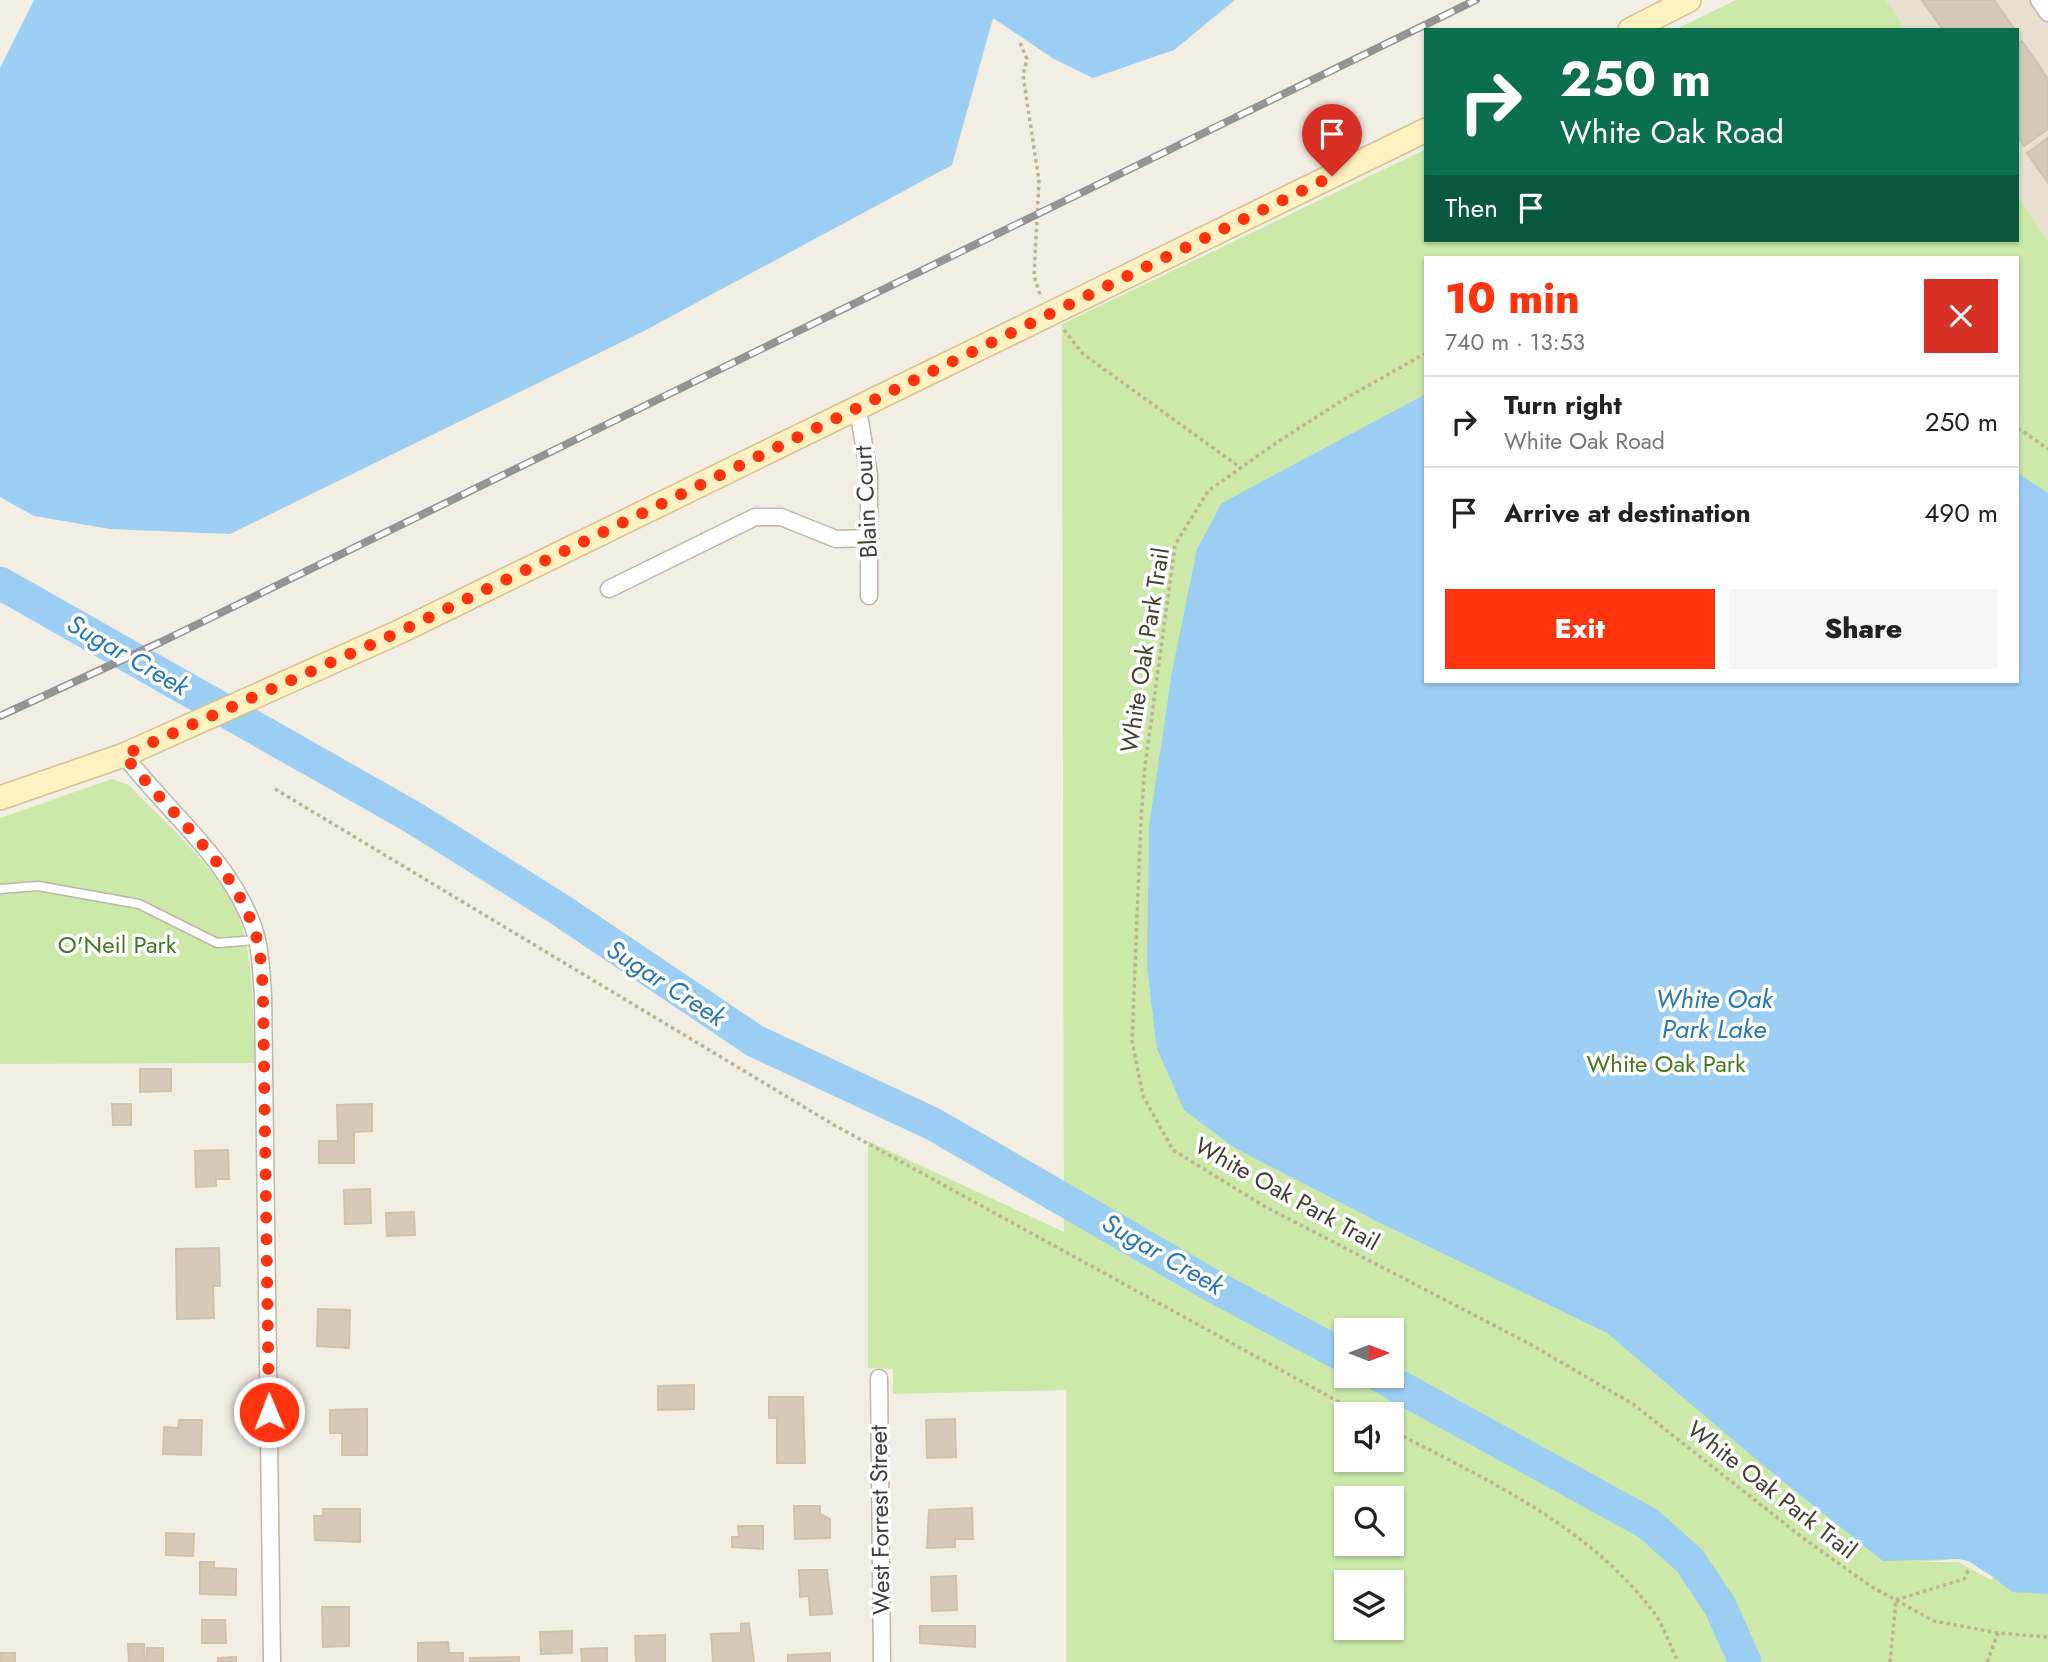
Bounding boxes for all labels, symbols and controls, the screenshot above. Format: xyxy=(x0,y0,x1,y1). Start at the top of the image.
text: 250 m xyxy=(1560,44,1711,114)
icon: right xyxy=(1445,56,1536,147)
pin xyxy=(1302,104,1362,176)
text: White Oak Road xyxy=(1560,109,1784,155)
icon: arrive xyxy=(1313,115,1351,153)
text: Then xyxy=(1445,189,1498,227)
icon: arrive xyxy=(1512,189,1550,227)
text: 10 min xyxy=(1445,268,1580,329)
button: close xyxy=(1924,279,1998,353)
text: 740 m · 13:53 xyxy=(1445,325,1585,359)
text: Turn right xyxy=(1504,386,1622,424)
icon: right xyxy=(1445,403,1483,441)
text: 250 m xyxy=(1925,403,1998,441)
text: White Oak Road xyxy=(1504,424,1665,458)
street label: Blain Court xyxy=(845,445,886,559)
icon: arrive xyxy=(1445,494,1483,532)
text: Arrive at destination xyxy=(1504,494,1751,532)
text: 490 m xyxy=(1924,494,1998,532)
street label: White Oak Park Trail xyxy=(1111,545,1178,755)
button: Exit xyxy=(1445,589,1715,669)
button: Share xyxy=(1729,589,1998,669)
water label: Sugar Creek xyxy=(60,605,198,706)
park label: O'Neil Park xyxy=(58,927,177,962)
water label: Sugar Creek xyxy=(599,930,735,1037)
water label: White Oak Park Lake xyxy=(1655,980,1774,1048)
park label: White Oak Park xyxy=(1587,1046,1746,1081)
street label: White Oak Park Trail xyxy=(1188,1128,1386,1259)
water label: Sugar Creek xyxy=(1095,1204,1233,1305)
north arrow xyxy=(1334,1318,1404,1388)
map controls xyxy=(1334,1318,1404,1640)
position arrow xyxy=(232,1375,306,1449)
button: sound xyxy=(1334,1402,1404,1472)
street label: White Oak Park Trail xyxy=(1680,1412,1865,1567)
street label: West Forrest Street xyxy=(860,1425,899,1615)
button: search xyxy=(1334,1486,1404,1556)
button: layers xyxy=(1334,1570,1404,1640)

